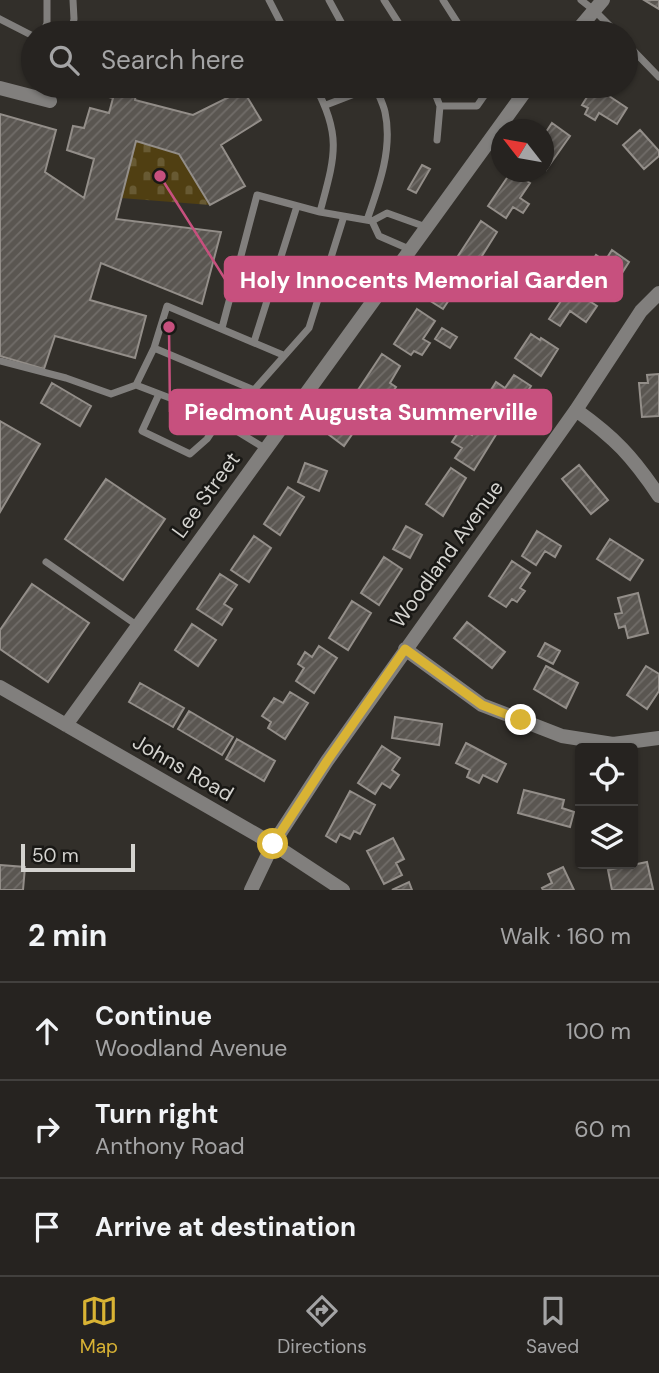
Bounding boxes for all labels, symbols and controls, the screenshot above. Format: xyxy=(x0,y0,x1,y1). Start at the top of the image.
search box xyxy=(21,21,638,98)
icon: search xyxy=(45,41,83,79)
text: Search here xyxy=(101,43,244,77)
north arrow xyxy=(491,119,554,182)
callout: Holy Innocents Memorial Garden xyxy=(225,257,622,301)
text: Holy Innocents Memorial Garden xyxy=(240,265,608,295)
callout: Piedmont Augusta Summerville xyxy=(170,390,551,434)
text: Piedmont Augusta Summerville xyxy=(184,397,538,427)
street label: Lee Street xyxy=(165,446,247,544)
street label: Woodland Avenue xyxy=(384,475,510,633)
route end xyxy=(505,704,536,735)
street label: Johns Road xyxy=(127,728,239,808)
map controls xyxy=(575,743,638,869)
button: locate xyxy=(575,743,638,806)
button: layers xyxy=(575,806,638,869)
route start xyxy=(257,828,288,859)
scale bar xyxy=(21,841,135,873)
text: 50 m xyxy=(32,843,79,868)
text: 2 min xyxy=(28,916,107,955)
text: Walk · 160 m xyxy=(500,921,631,951)
text: Continue xyxy=(95,999,212,1033)
icon: ahead xyxy=(28,1012,66,1050)
text: 100 m xyxy=(566,1016,631,1046)
text: Woodland Avenue xyxy=(95,1033,287,1063)
text: Turn right xyxy=(95,1097,219,1131)
icon: right xyxy=(28,1110,66,1148)
text: 60 m xyxy=(574,1114,631,1144)
text: Anthony Road xyxy=(95,1131,245,1161)
icon: arrive xyxy=(28,1208,66,1246)
text: Arrive at destination xyxy=(95,1210,356,1244)
tab: Map xyxy=(80,1292,118,1359)
tab: Directions xyxy=(277,1292,367,1359)
tab: Saved xyxy=(526,1292,579,1359)

